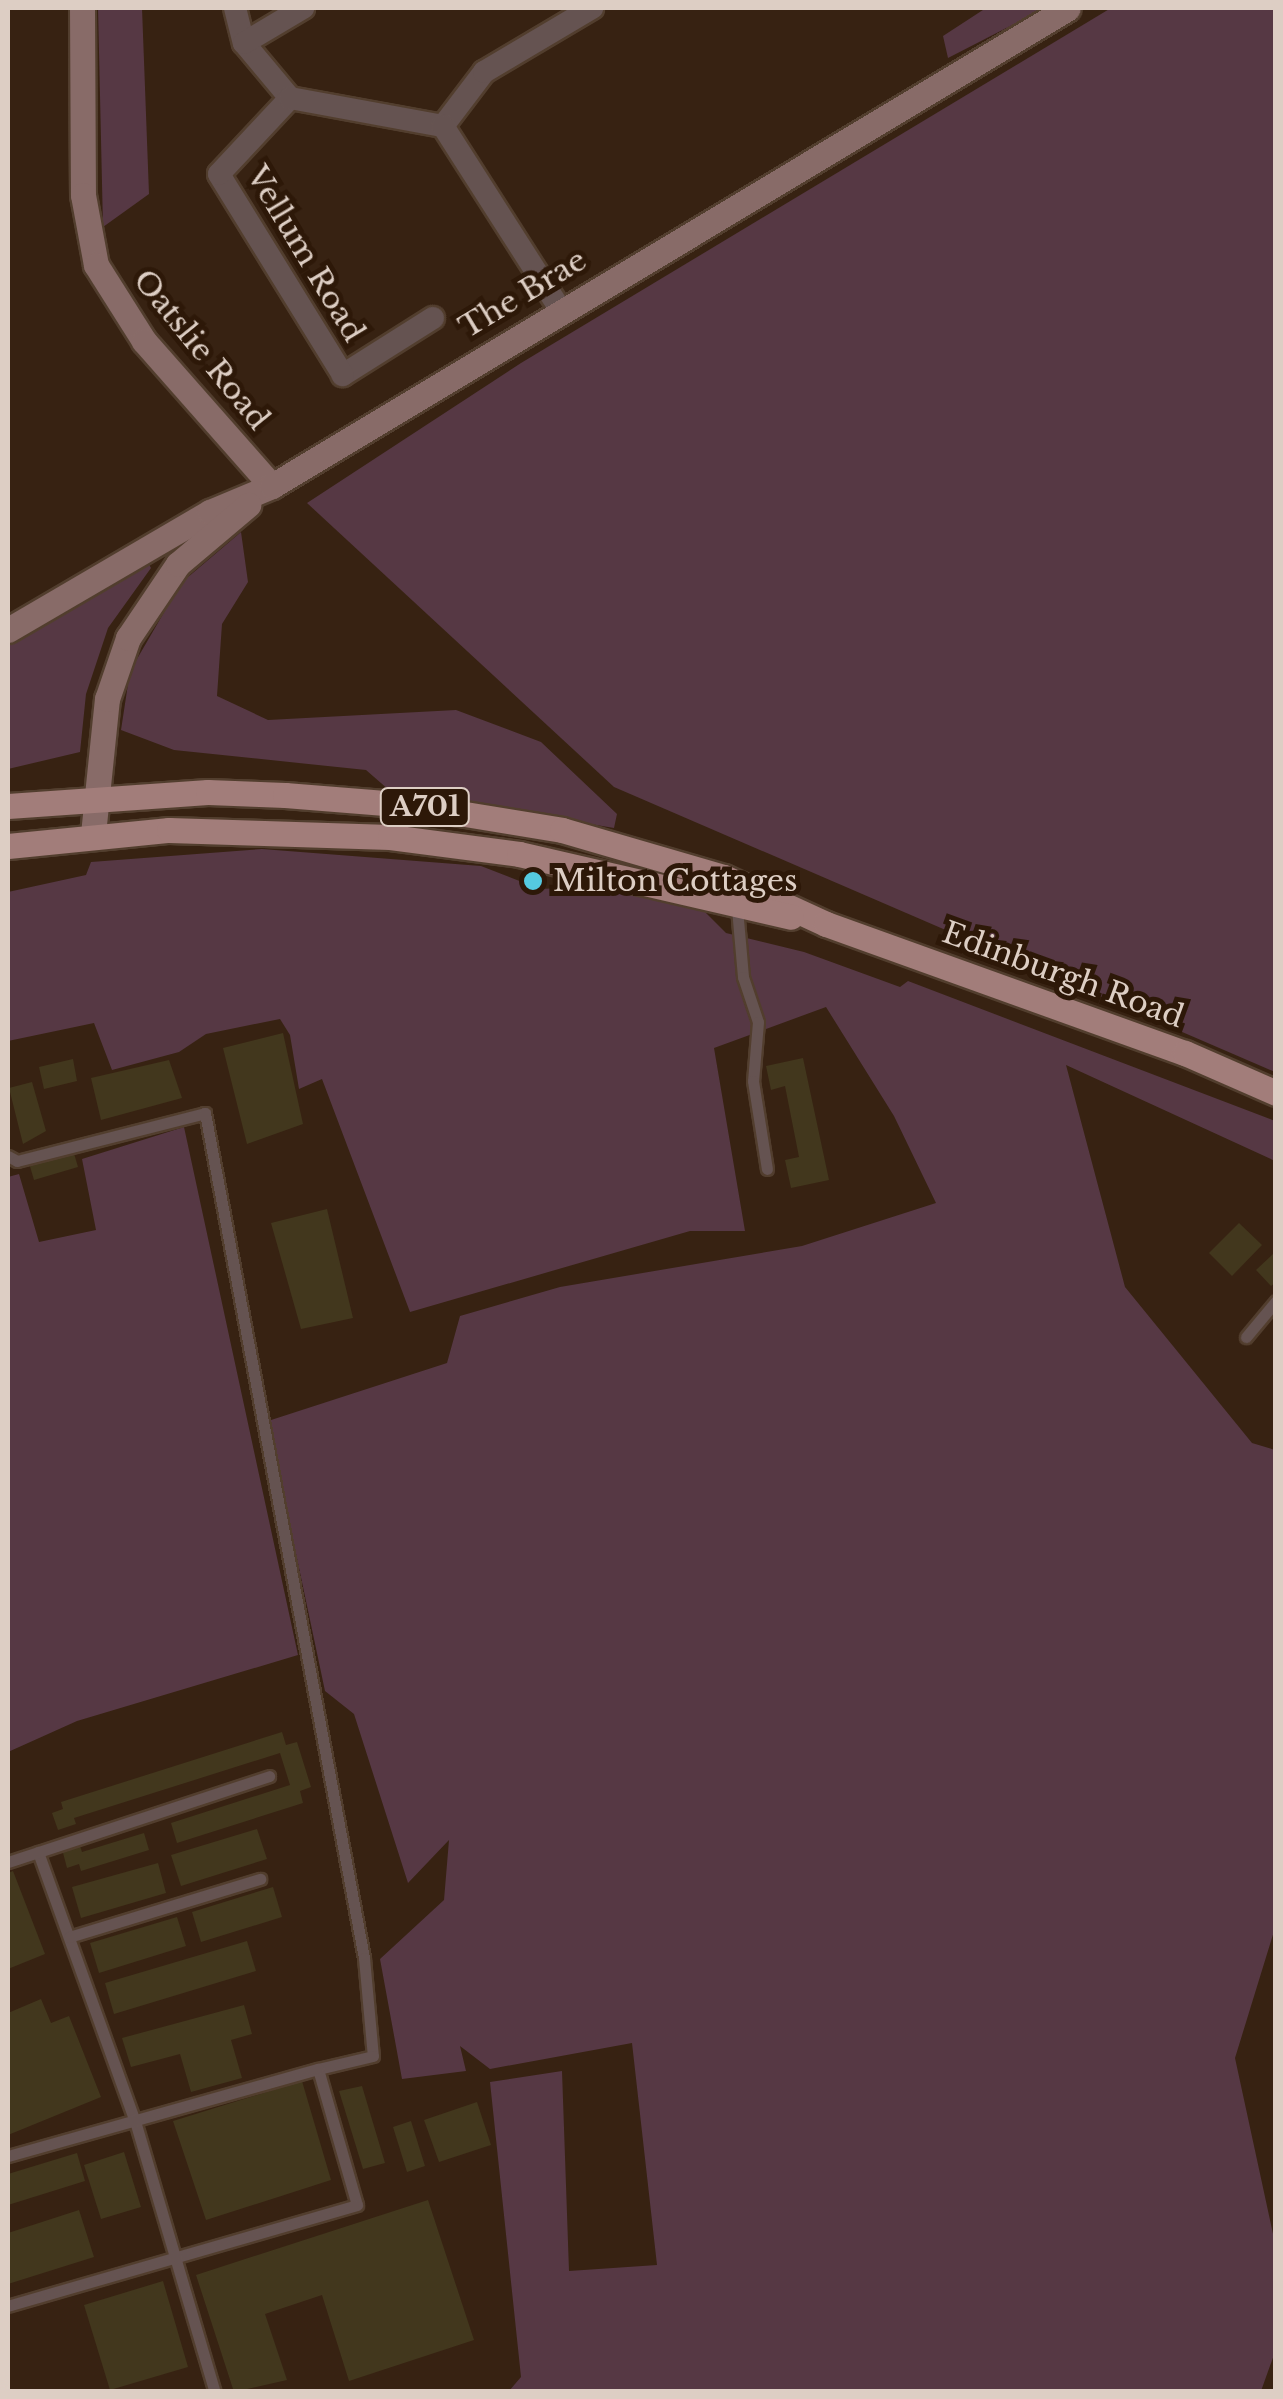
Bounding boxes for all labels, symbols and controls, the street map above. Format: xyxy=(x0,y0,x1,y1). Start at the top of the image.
street label: Vellum Road xyxy=(238,160,372,348)
street label: The Brae xyxy=(453,242,593,346)
street label: Oatslie Road xyxy=(126,263,276,437)
road number: A701 xyxy=(378,784,472,830)
place label: Milton Cottages xyxy=(553,863,798,899)
marker: Milton Cottages xyxy=(522,870,544,892)
street label: Edinburgh Road xyxy=(937,915,1189,1035)

